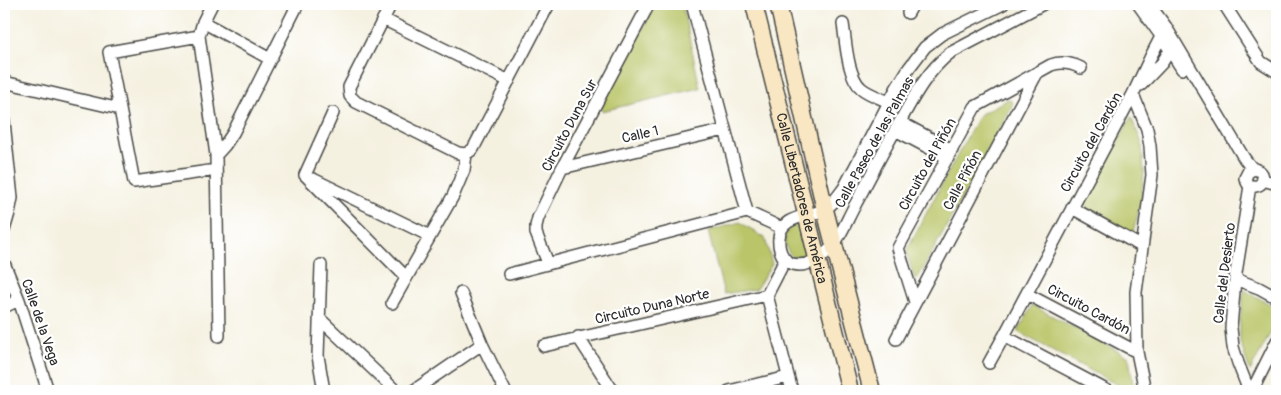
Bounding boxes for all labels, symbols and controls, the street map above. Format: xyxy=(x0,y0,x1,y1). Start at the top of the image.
street label: Calle Paseo de las Palmas xyxy=(831,73,918,211)
street label: Circuito Duna Sur xyxy=(538,76,601,174)
street label: Circuito del Cardón xyxy=(1057,89,1126,195)
street label: Calle Libertadores de América xyxy=(772,111,831,285)
street label: Circuito del Piñón xyxy=(895,115,960,213)
street label: Calle 1 xyxy=(620,122,660,147)
street label: Calle Piñón xyxy=(940,147,985,213)
street label: Calle del Desierto xyxy=(1210,221,1239,324)
street label: Calle de la Vega xyxy=(18,277,63,368)
street label: Circuito Cardón xyxy=(1044,281,1133,338)
street label: Circuito Duna Norte xyxy=(593,285,711,328)

